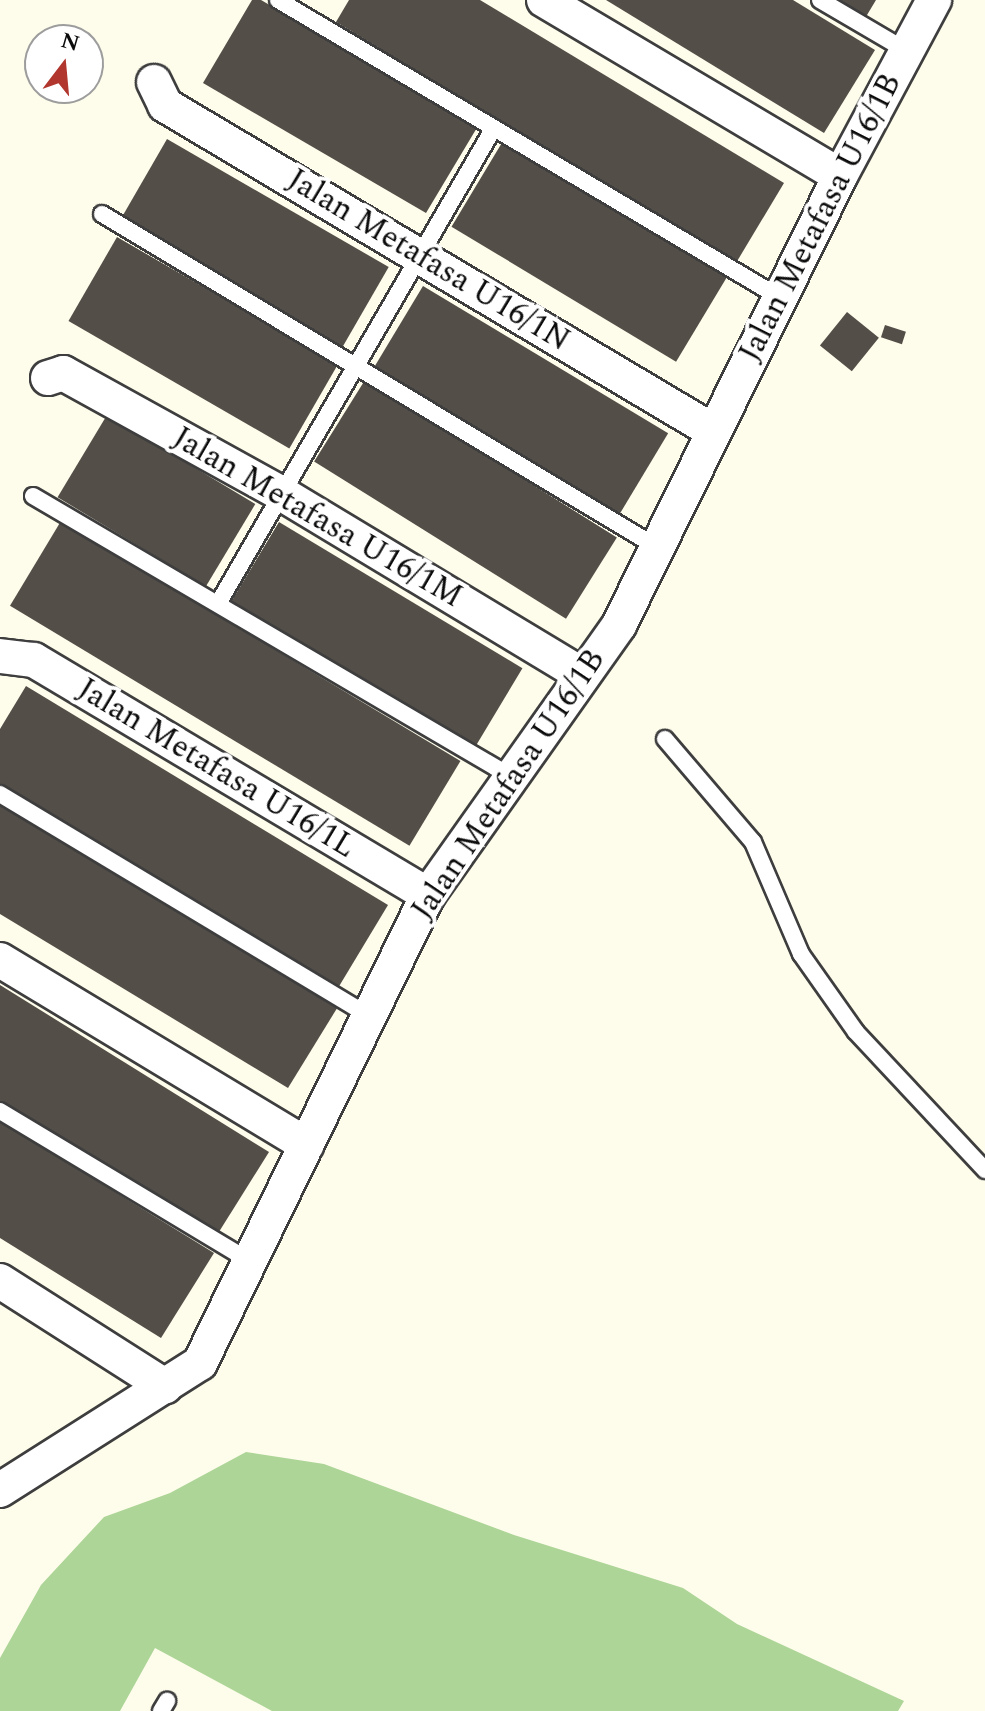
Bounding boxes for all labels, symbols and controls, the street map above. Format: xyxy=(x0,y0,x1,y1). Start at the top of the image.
north arrow xyxy=(24,24,104,104)
text: N xyxy=(57,24,83,61)
street label: Jalan Metafasa U16/1B xyxy=(732,67,910,369)
street label: Jalan Metafasa U16/1N xyxy=(280,161,576,361)
street label: Jalan Metafasa U16/1M xyxy=(165,419,469,617)
street label: Jalan Metafasa U16/1B xyxy=(404,642,614,928)
street label: Jalan Metafasa U16/1L xyxy=(70,671,362,867)

